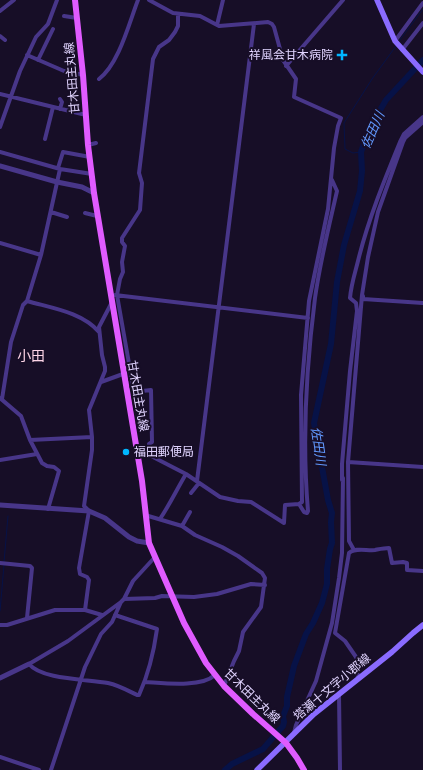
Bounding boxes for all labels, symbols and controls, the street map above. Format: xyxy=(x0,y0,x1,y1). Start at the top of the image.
street label: 甘木田主丸線 xyxy=(61,41,83,115)
place label: 祥風会甘木病院 xyxy=(249,47,333,63)
marker: 祥風会甘木病院 xyxy=(336,49,348,61)
water label: 佐田川 xyxy=(357,107,389,151)
district label: 小田 xyxy=(17,347,45,365)
street label: 甘木田主丸線 xyxy=(124,359,152,433)
water label: 佐田川 xyxy=(307,426,330,469)
place label: 福田郵便局 xyxy=(134,444,194,460)
marker: 福田郵便局 xyxy=(121,447,131,457)
street label: 塔瀬十文字小郡線 xyxy=(290,650,374,724)
street label: 甘木田主丸線 xyxy=(221,665,283,727)

